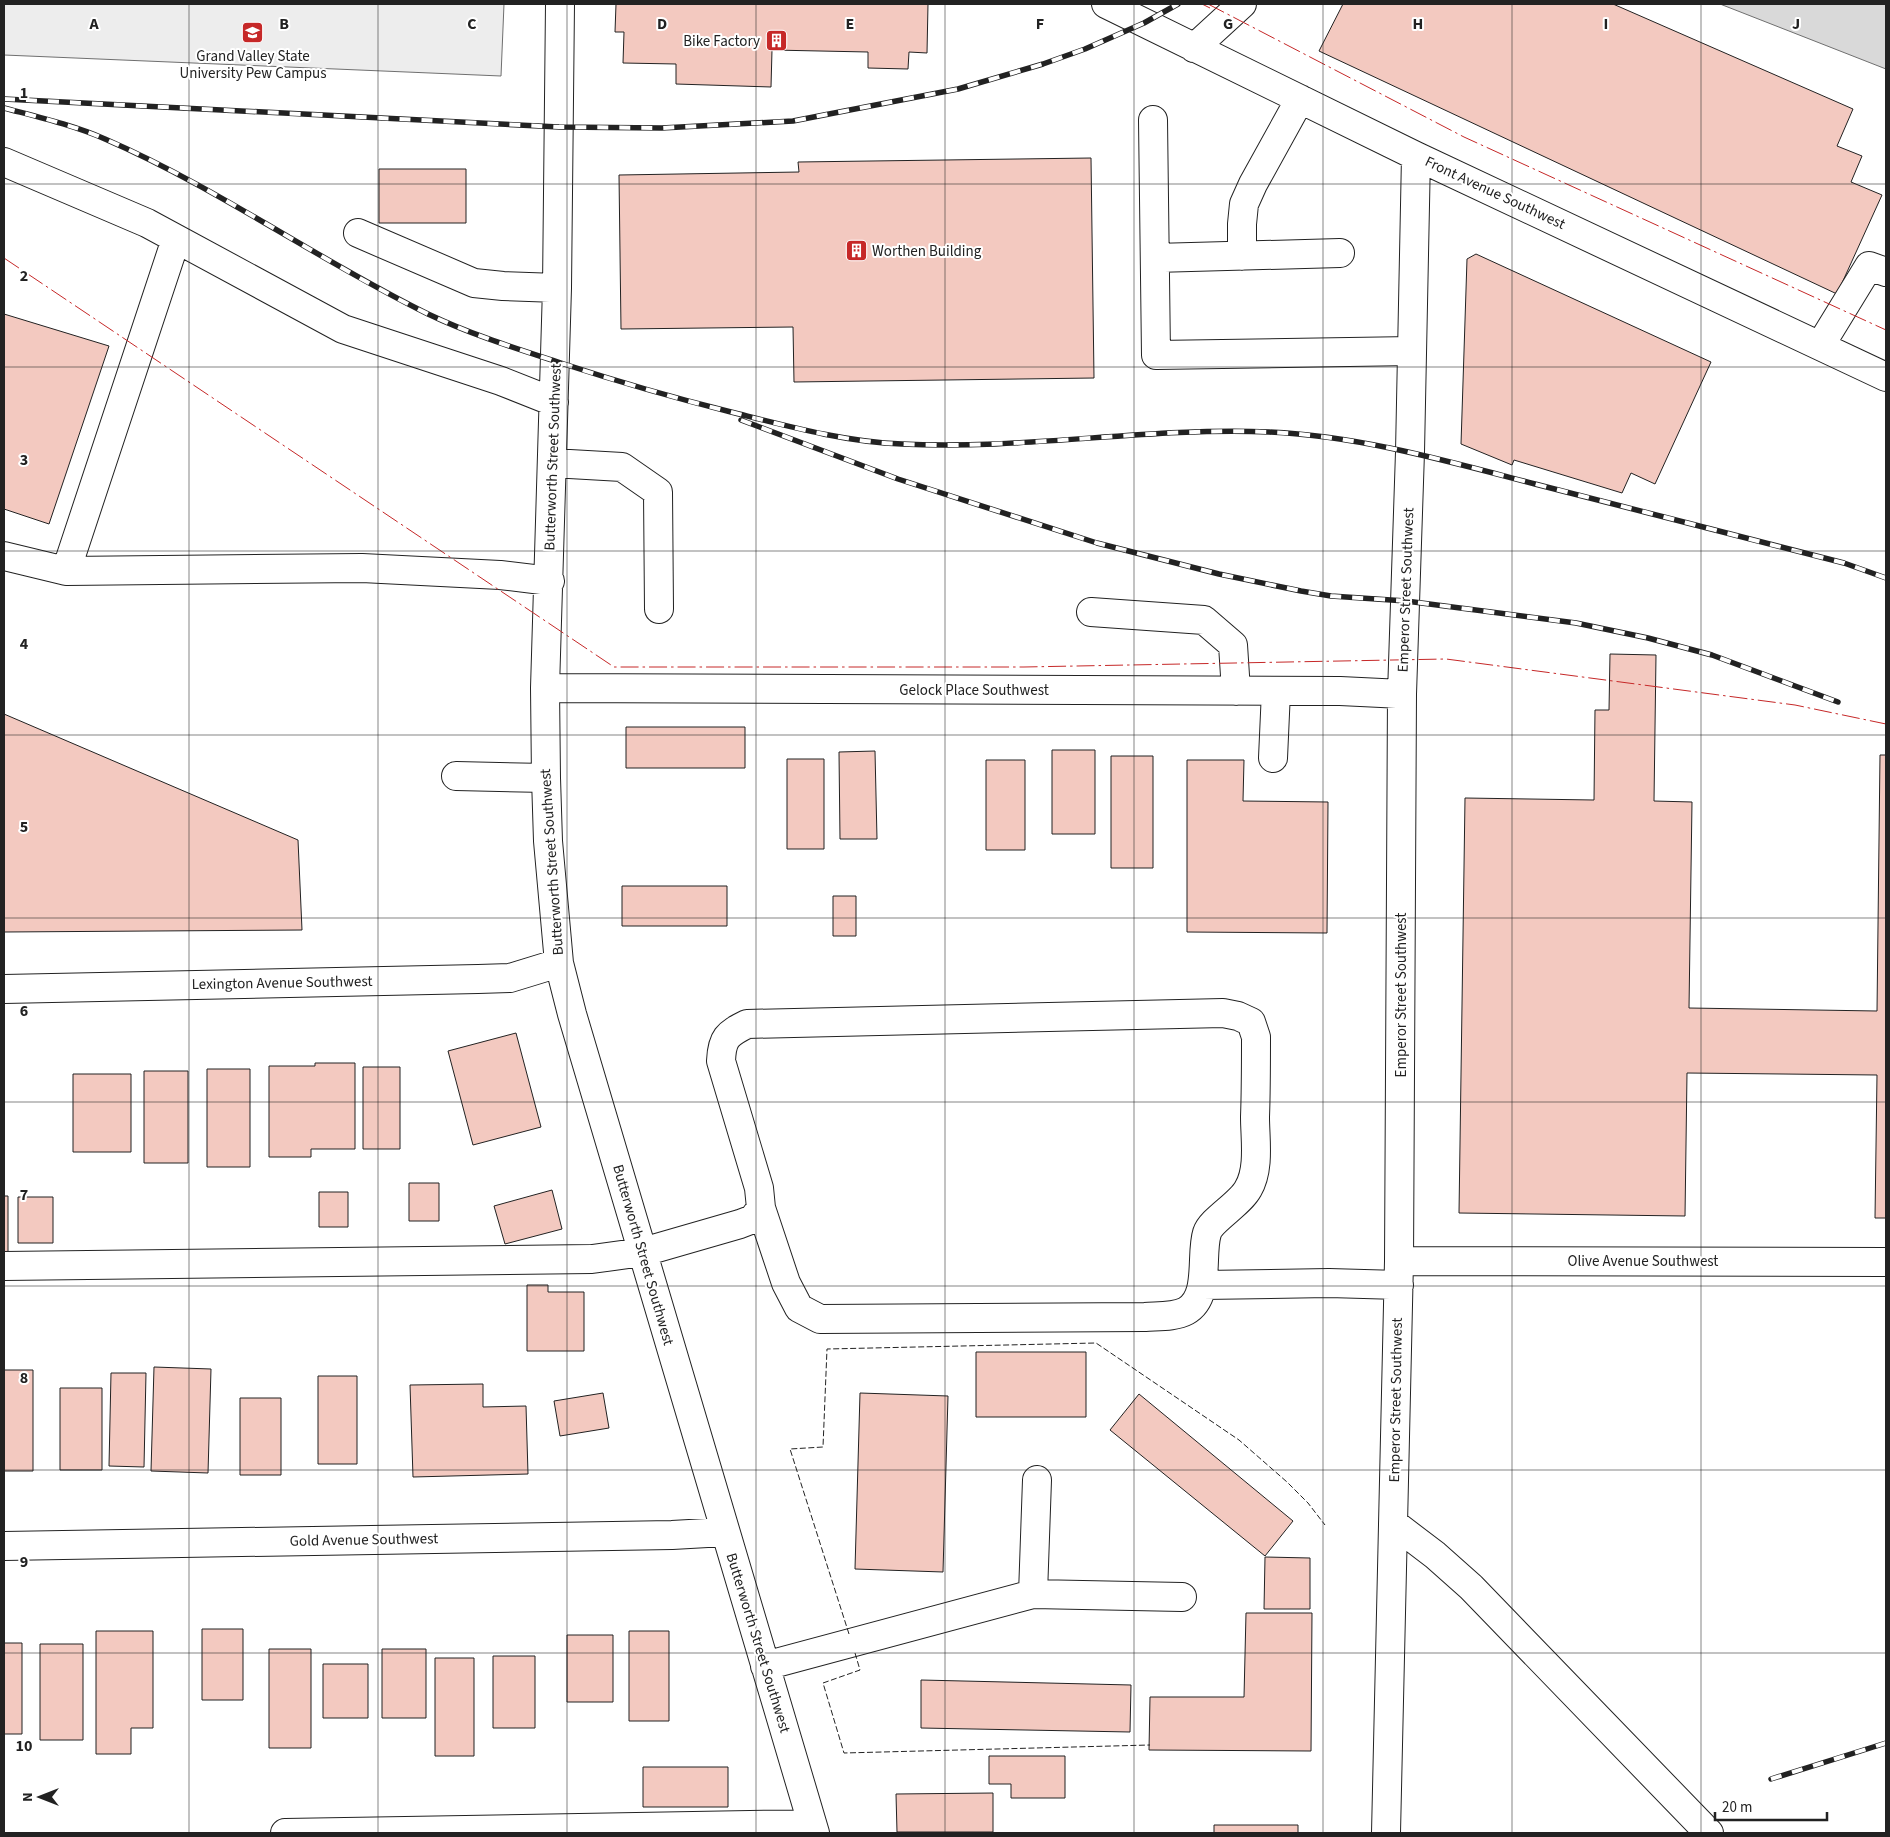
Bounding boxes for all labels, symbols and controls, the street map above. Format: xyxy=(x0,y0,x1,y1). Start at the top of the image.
text: A xyxy=(88,13,99,35)
text: B xyxy=(279,13,289,35)
text: C xyxy=(467,13,477,35)
text: D xyxy=(657,13,667,35)
text: E xyxy=(846,13,854,35)
text: F xyxy=(1036,13,1044,35)
text: G xyxy=(1223,13,1233,35)
text: H xyxy=(1413,13,1423,35)
text: I xyxy=(1604,13,1608,35)
text: J xyxy=(1792,13,1800,35)
school or university icon: Grand Valley State University Pew Campus xyxy=(241,21,265,45)
building icon: Bike Factory xyxy=(764,29,788,53)
place label: Bike Factory xyxy=(683,31,760,52)
place label: Grand Valley State University Pew Campus xyxy=(180,46,326,84)
text: 1 xyxy=(20,82,28,104)
street label: Front Avenue Southwest xyxy=(1421,151,1569,235)
building icon: Worthen Building xyxy=(844,239,868,263)
place label: Worthen Building xyxy=(872,241,982,262)
text: 2 xyxy=(20,265,28,287)
street label: Butterworth Street Southwest xyxy=(539,363,567,551)
text: 3 xyxy=(20,449,28,471)
street label: Emperor Street Southwest xyxy=(1393,507,1419,673)
text: 4 xyxy=(20,633,29,655)
street label: Gelock Place Southwest xyxy=(899,680,1049,701)
street label: Butterworth Street Southwest xyxy=(535,768,569,956)
text: 5 xyxy=(20,816,28,838)
street label: Emperor Street Southwest xyxy=(1391,913,1412,1077)
street label: Lexington Avenue Southwest xyxy=(191,971,373,995)
text: 6 xyxy=(20,1000,28,1022)
street label: Butterworth Street Southwest xyxy=(607,1162,679,1348)
text: 7 xyxy=(20,1184,28,1206)
street label: Olive Avenue Southwest xyxy=(1568,1251,1718,1272)
street label: Emperor Street Southwest xyxy=(1384,1317,1408,1483)
text: 8 xyxy=(20,1367,28,1389)
street label: Gold Avenue Southwest xyxy=(290,1528,438,1552)
street label: Butterworth Street Southwest xyxy=(721,1550,795,1736)
text: 9 xyxy=(20,1551,28,1573)
text: 10 xyxy=(16,1735,32,1757)
north arrow xyxy=(15,1772,65,1822)
scale bar xyxy=(1715,1790,1828,1822)
text: N xyxy=(18,1792,38,1802)
text: 20 m xyxy=(1722,1797,1752,1818)

